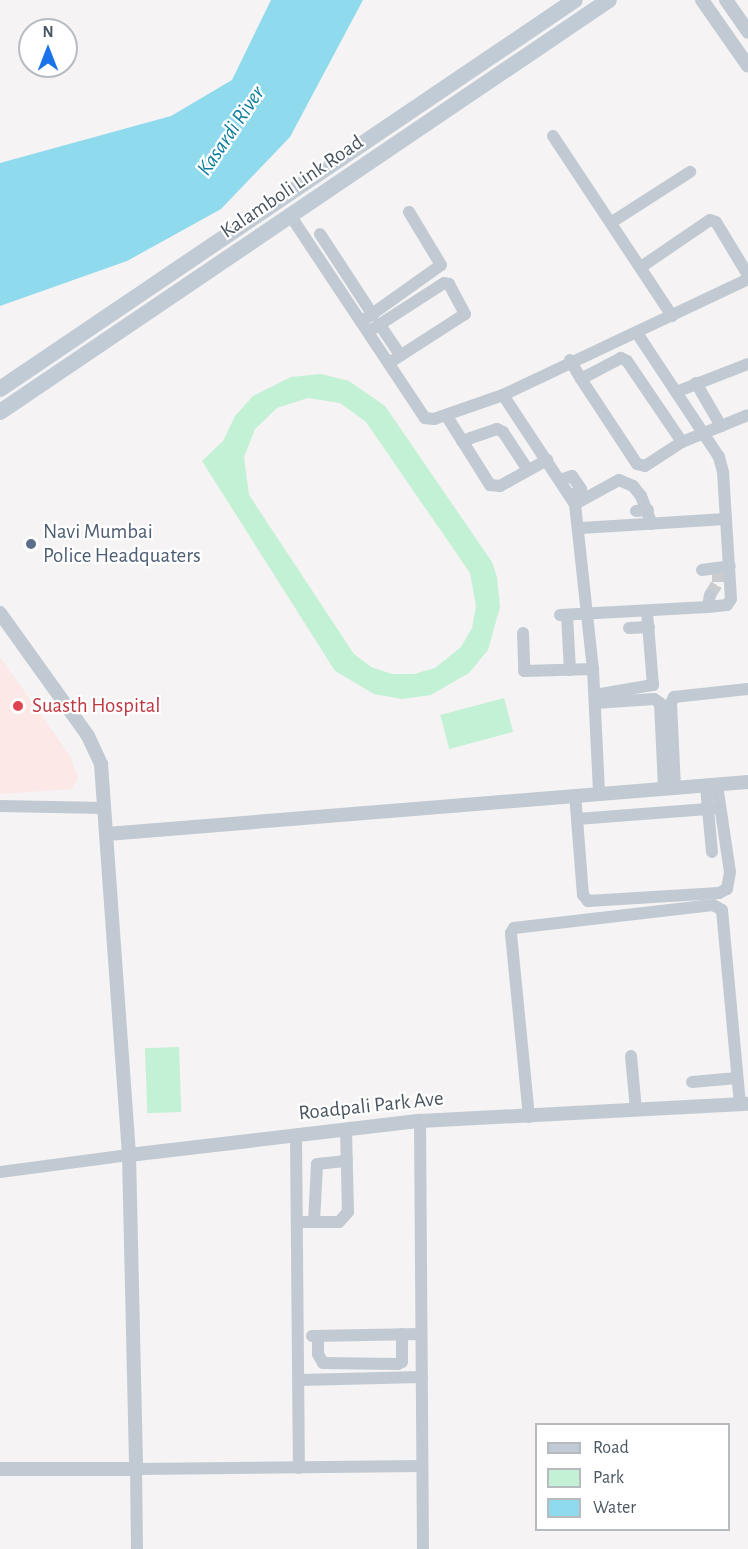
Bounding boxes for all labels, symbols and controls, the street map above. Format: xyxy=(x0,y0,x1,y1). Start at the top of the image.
north arrow xyxy=(18,18,78,78)
text: N xyxy=(42,24,54,40)
water label: Kasardi River xyxy=(191,81,271,181)
street label: Kalamboli Link Road xyxy=(216,130,368,244)
place label: Navi Mumbai Police Headquaters xyxy=(43,519,201,569)
marker: Navi Mumbai Police Headquaters xyxy=(24,537,38,551)
place label: Suasth Hospital xyxy=(32,693,161,719)
marker: Suasth Hospital xyxy=(9,697,27,715)
street label: Roadpali Park Ave xyxy=(297,1086,445,1126)
legend xyxy=(535,1423,730,1531)
text: Road xyxy=(593,1439,629,1457)
text: Park xyxy=(593,1469,624,1487)
text: Water xyxy=(593,1499,636,1517)

